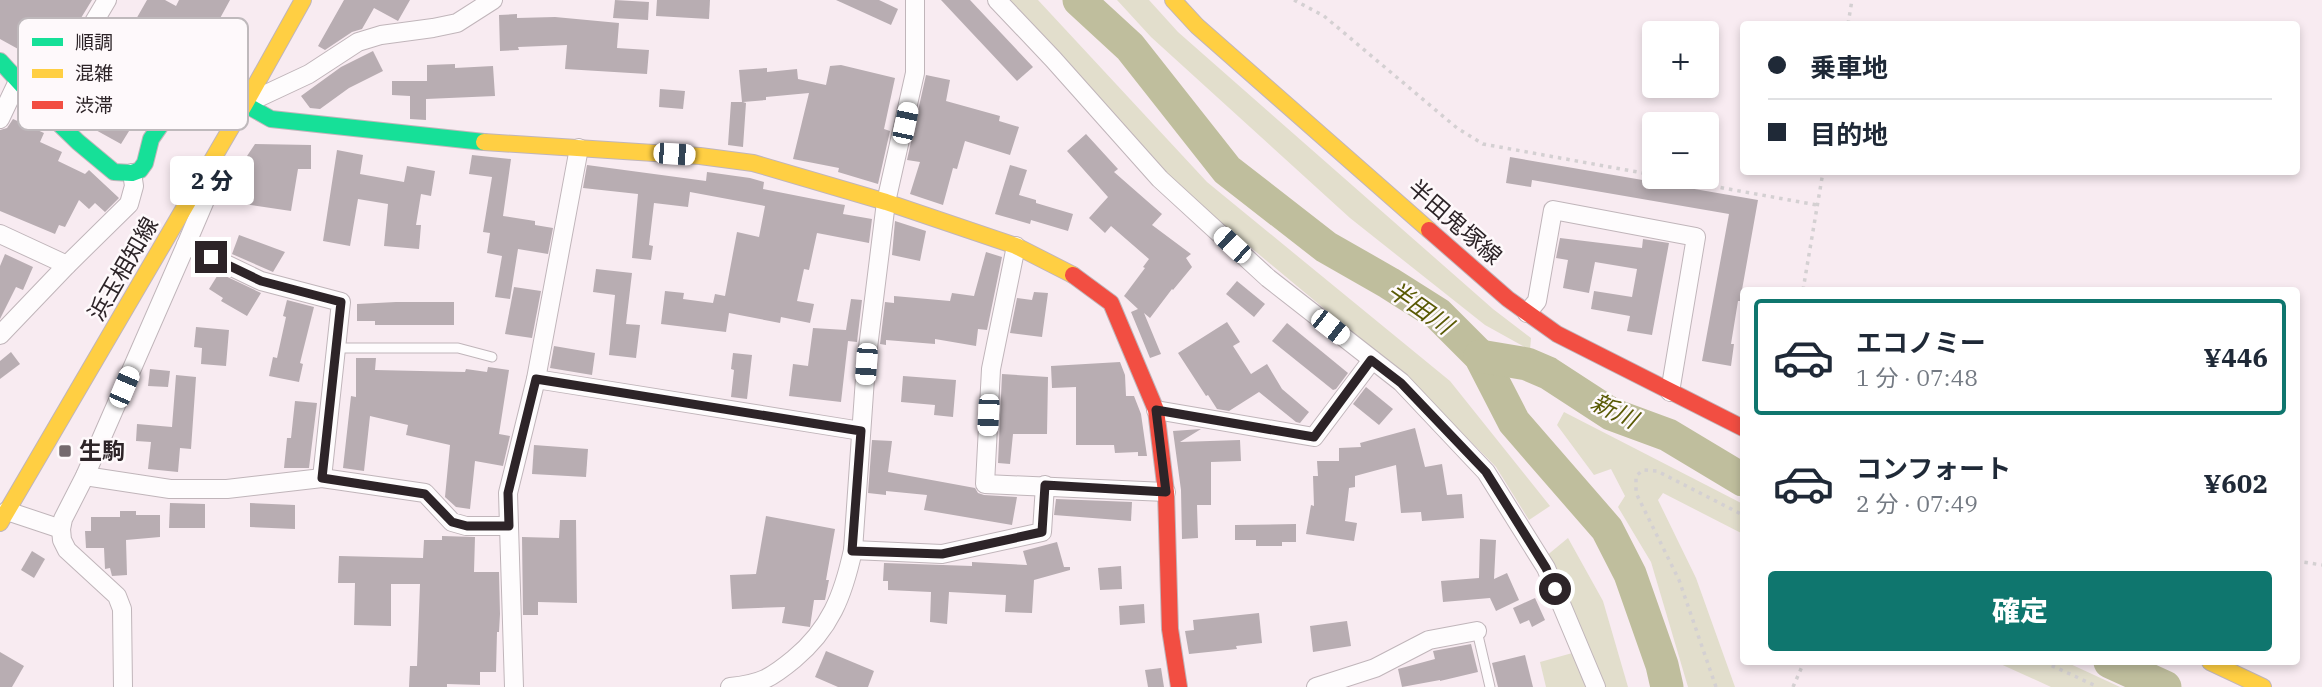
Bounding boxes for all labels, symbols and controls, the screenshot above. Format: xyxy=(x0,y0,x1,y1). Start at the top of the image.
legend xyxy=(18,18,248,130)
map controls xyxy=(1642,21,1719,189)
button: + xyxy=(1642,21,1719,98)
text: 順調 xyxy=(75,30,113,54)
text: 乗車地 xyxy=(1810,50,1888,84)
text: 混雑 xyxy=(75,61,113,85)
text: 渋滞 xyxy=(75,93,113,117)
car xyxy=(891,100,920,146)
button: − xyxy=(1642,112,1719,189)
text: 目的地 xyxy=(1810,117,1888,151)
car xyxy=(653,142,696,166)
callout: 2 分 xyxy=(169,156,253,204)
text: 2 分 xyxy=(191,165,233,195)
street label: 半田鬼塚線 xyxy=(1402,172,1509,270)
street label: 浜玉相知線 xyxy=(80,211,164,326)
car xyxy=(1210,223,1255,267)
route end xyxy=(195,241,227,273)
water label: 半田川 xyxy=(1382,273,1462,343)
car xyxy=(1307,306,1354,348)
text: エコノミー xyxy=(1856,325,1986,359)
icon: car xyxy=(1772,326,1835,389)
text: ¥446 xyxy=(2203,340,2268,374)
car xyxy=(855,342,878,386)
text: 1 分 · 07:48 xyxy=(1856,362,1978,392)
car xyxy=(107,364,142,410)
water label: 新川 xyxy=(1586,385,1646,436)
car xyxy=(977,393,1000,437)
place label: 生駒 xyxy=(79,435,125,465)
marker: 生駒 xyxy=(57,443,73,459)
text: コンフォート xyxy=(1856,451,2011,485)
icon: car xyxy=(1772,452,1835,515)
text: ¥602 xyxy=(2203,466,2268,500)
text: 2 分 · 07:49 xyxy=(1856,488,1978,518)
button: 確定 xyxy=(1768,571,2272,651)
route start xyxy=(1539,573,1571,605)

